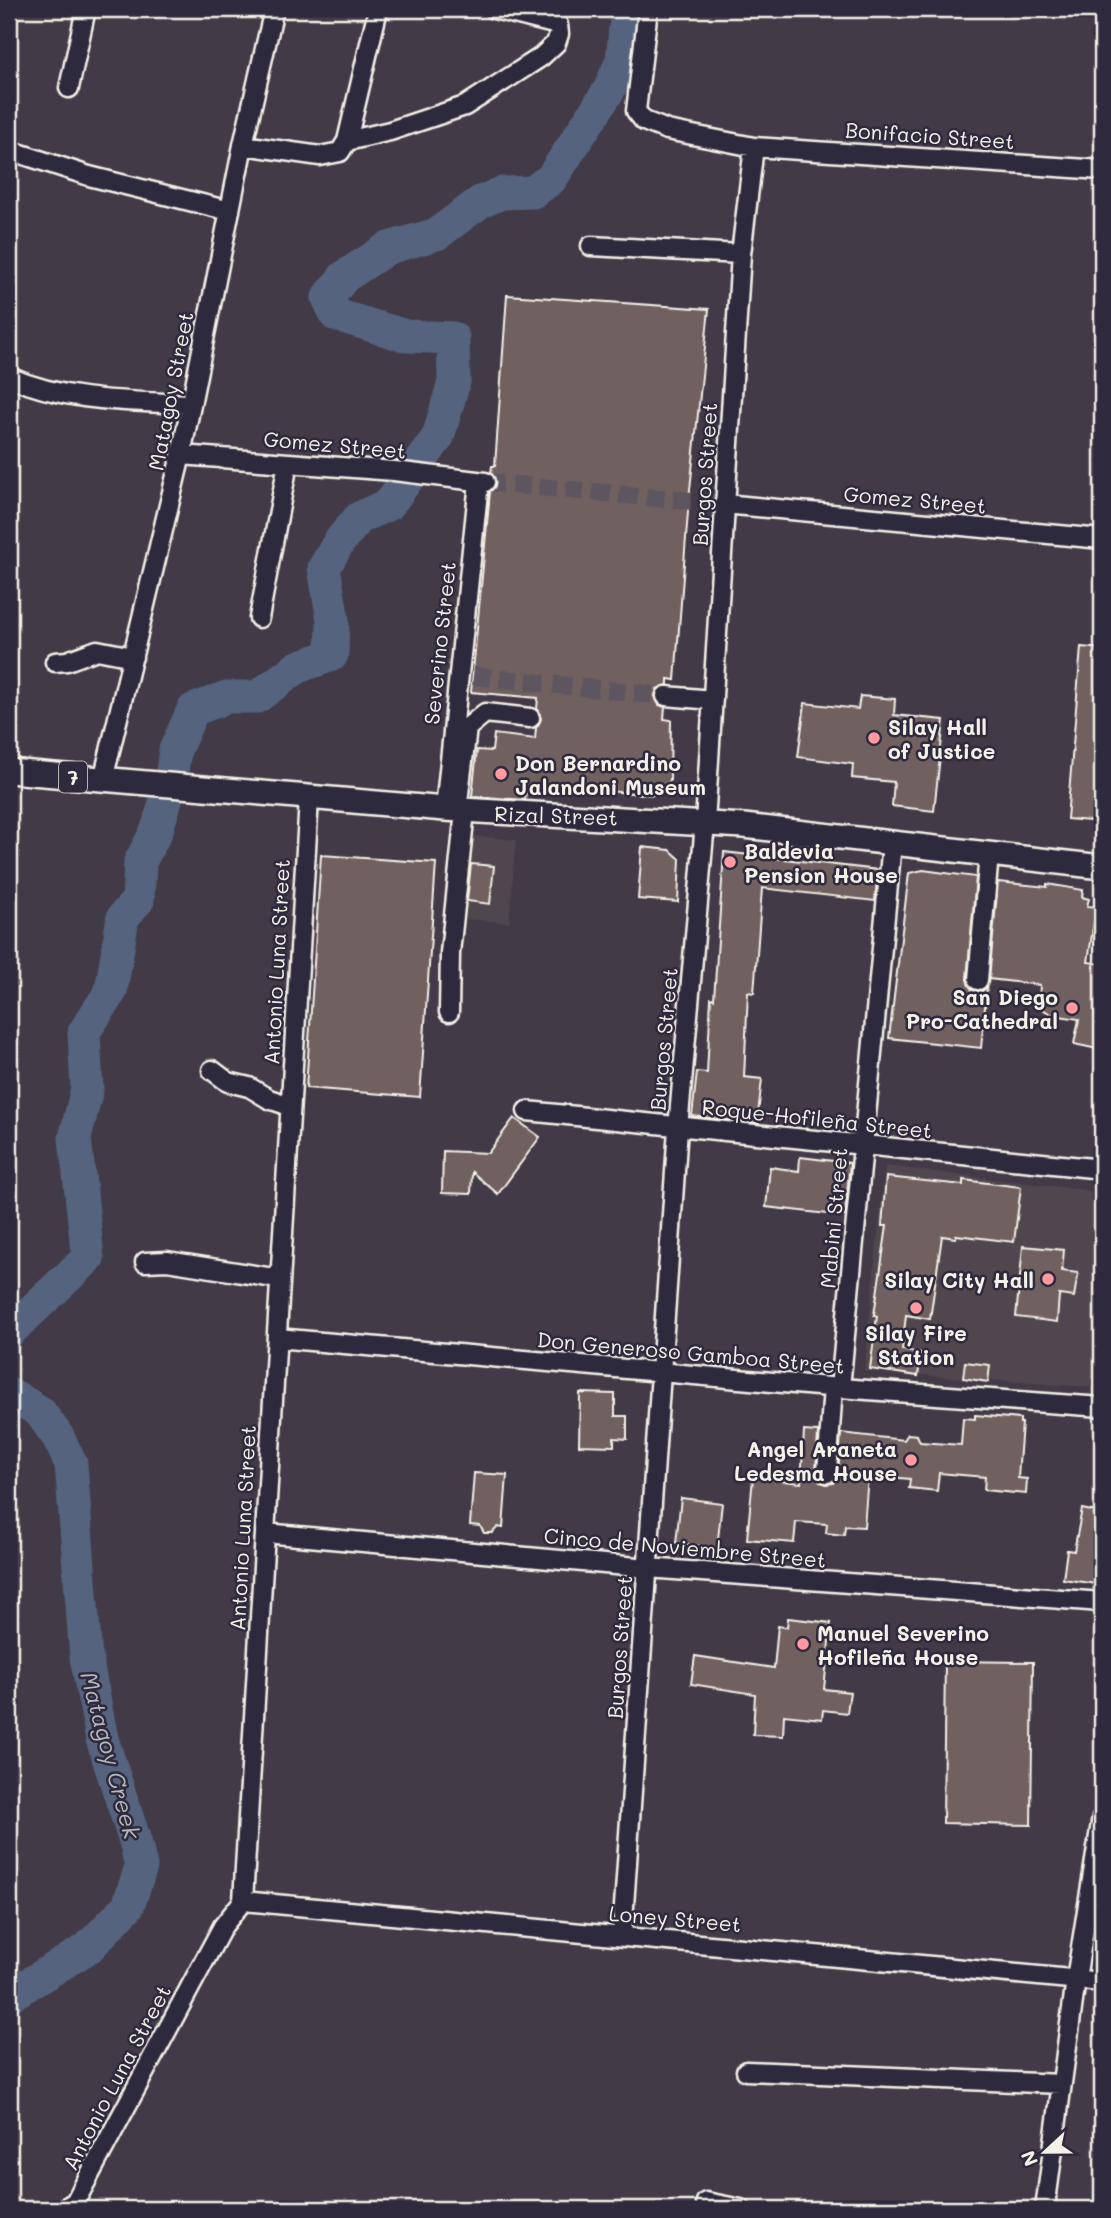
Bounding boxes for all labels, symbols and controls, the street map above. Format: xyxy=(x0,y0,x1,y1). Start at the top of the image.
street label: Bonifacio Street xyxy=(844,116,1016,154)
street label: Matagoy Street xyxy=(141,309,199,473)
street label: Burgos Street xyxy=(686,401,722,547)
street label: Gomez Street xyxy=(263,424,407,464)
street label: Gomez Street xyxy=(843,479,987,519)
street label: Severino Street xyxy=(417,560,461,726)
place label: Silay Hall of Justice xyxy=(888,713,995,764)
marker: Silay Hall of Justice xyxy=(866,730,882,746)
place label: Don Bernardino Jalandoni Museum xyxy=(515,749,706,800)
road number: 7 xyxy=(59,762,87,792)
marker: Don Bernardino Jalandoni Museum xyxy=(493,766,509,782)
street label: Rizal Street xyxy=(494,799,618,831)
place label: Baldevia Pension House xyxy=(744,837,898,888)
marker: Baldevia Pension House xyxy=(722,854,738,870)
street label: Antonio Luna Street xyxy=(257,858,295,1066)
street label: Burgos Street xyxy=(643,966,683,1112)
place label: San Diego Pro-Cathedral xyxy=(906,983,1058,1034)
marker: San Diego Pro-Cathedral xyxy=(1064,1000,1080,1016)
street label: Roque-Hofileña Street xyxy=(701,1092,933,1144)
street label: Mabini Street xyxy=(813,1146,853,1290)
place label: Silay City Hall xyxy=(884,1266,1034,1294)
marker: Silay City Hall xyxy=(1040,1271,1056,1287)
marker: Silay Fire Station xyxy=(908,1300,924,1316)
place label: Silay Fire Station xyxy=(865,1319,967,1370)
street label: Don Generoso Gamboa Street xyxy=(536,1325,846,1379)
street label: Antonio Luna Street xyxy=(223,1424,261,1632)
place label: Angel Araneta Ledesma House xyxy=(734,1435,897,1486)
marker: Angel Araneta Ledesma House xyxy=(903,1452,919,1468)
street label: Cinco de Noviembre Street xyxy=(543,1521,827,1573)
street label: Burgos Street xyxy=(601,1574,637,1720)
place label: Manuel Severino Hofileña House xyxy=(817,1619,989,1670)
marker: Manuel Severino Hofileña House xyxy=(795,1636,811,1652)
water label: Matagoy Creek xyxy=(74,1668,148,1843)
street label: Loney Street xyxy=(608,1899,742,1937)
street label: Antonio Luna Street xyxy=(56,1980,176,2174)
north arrow xyxy=(1010,2116,1080,2186)
text: N xyxy=(1014,2147,1043,2170)

